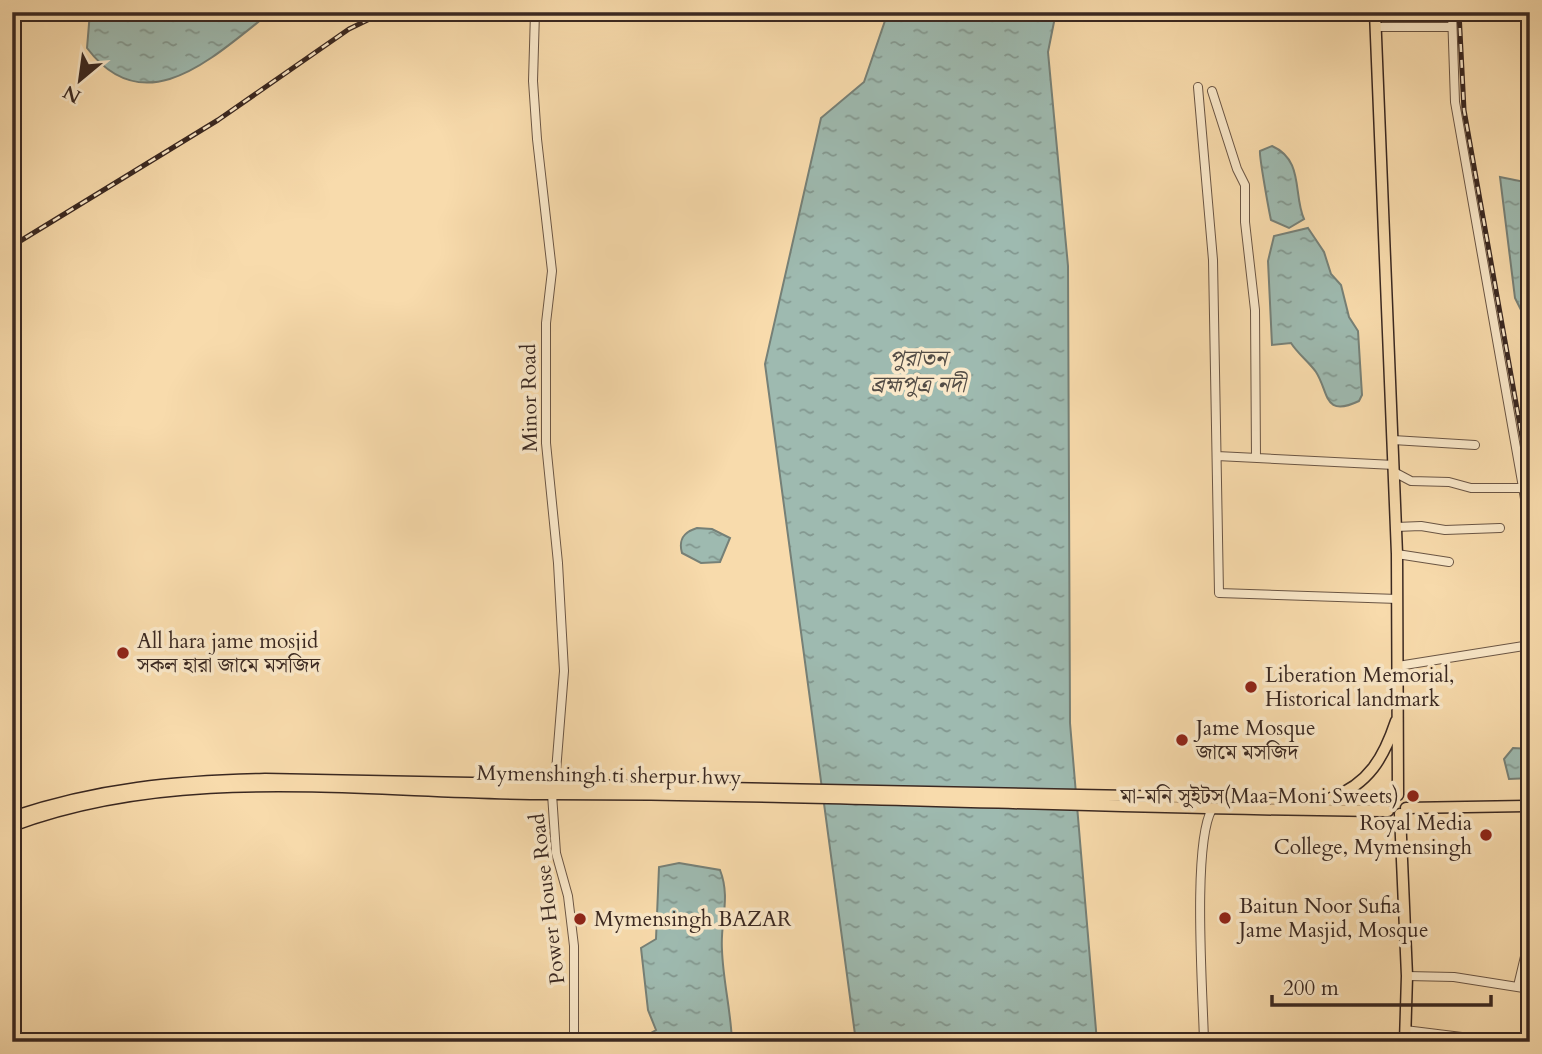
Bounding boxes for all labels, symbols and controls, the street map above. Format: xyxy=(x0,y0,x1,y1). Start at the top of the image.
north arrow xyxy=(46,46,116,116)
text: N xyxy=(58,78,86,109)
water label: পুরাতন ব্রহ্মপুত্র নদী xyxy=(871,343,968,400)
street label: Minor Road xyxy=(514,344,545,452)
place label: All hara jame mosjid সকল হারা জামে মসজিদ xyxy=(136,627,321,680)
marker: All hara jame mosjid সকল হারা জামে মসজিদ xyxy=(115,645,131,661)
place label: Liberation Memorial, Historical landmark xyxy=(1265,661,1454,714)
marker: Liberation Memorial, Historical landmark xyxy=(1243,679,1259,695)
place label: Jame Mosque জামে মসজিদ xyxy=(1193,714,1316,767)
marker: Jame Mosque জামে মসজিদ xyxy=(1174,732,1190,748)
street label: Mymenshingh ti sherpur hwy xyxy=(476,759,742,792)
place label: মা-মনি সুইটস(Maa-Moni Sweets) xyxy=(1119,782,1399,811)
marker: মা-মনি সুইটস(Maa-Moni Sweets) xyxy=(1405,788,1421,804)
place label: Royal Media College, Mymensingh xyxy=(1274,809,1472,862)
street label: Power House Road xyxy=(523,812,572,986)
marker: Royal Media College, Mymensingh xyxy=(1478,827,1494,843)
place label: Baitun Noor Sufia Jame Masjid, Mosque xyxy=(1236,892,1428,945)
place label: Mymensingh BAZAR xyxy=(594,905,792,934)
marker: Baitun Noor Sufia Jame Masjid, Mosque xyxy=(1217,910,1233,926)
marker: Mymensingh BAZAR xyxy=(572,911,588,927)
scale bar xyxy=(1272,963,1491,1007)
text: 200 m xyxy=(1283,974,1339,1003)

